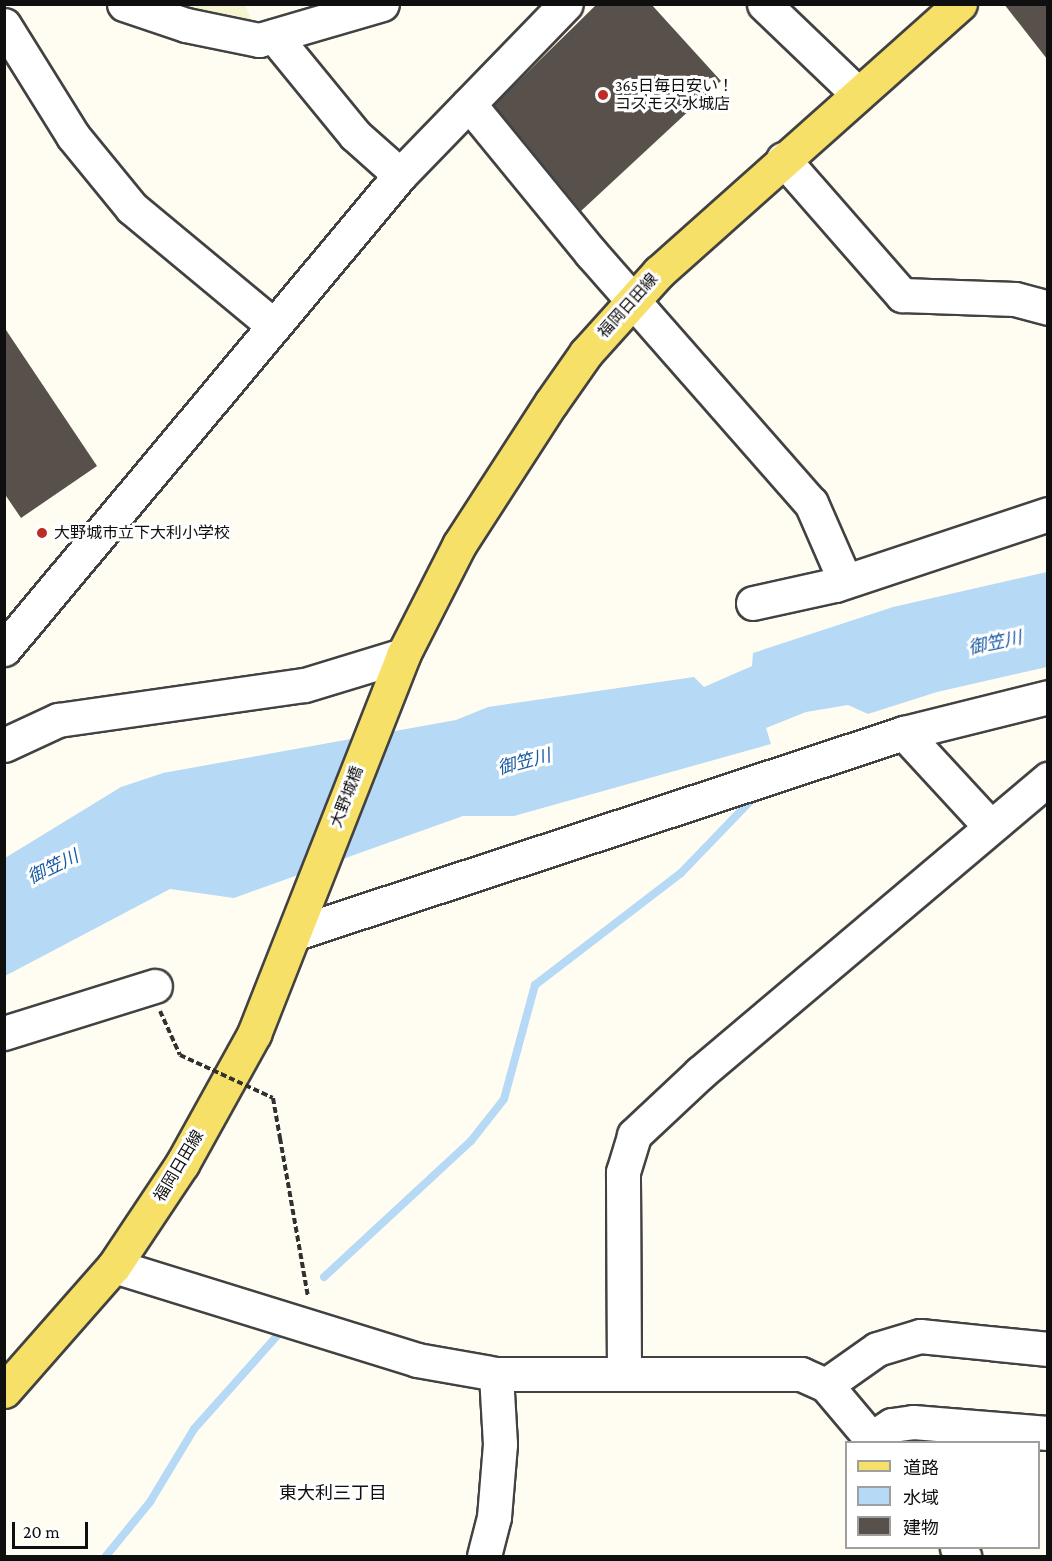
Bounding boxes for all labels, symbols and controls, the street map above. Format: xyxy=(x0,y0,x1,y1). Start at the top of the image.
place label: 365日毎日安い！ コスモス 水城店 xyxy=(615,76,734,114)
marker: 365日毎日安い！ コスモス 水城店 xyxy=(596,88,610,102)
street label: 福岡日田線 xyxy=(594,270,662,342)
place label: 大野城市立下大利小学校 xyxy=(54,523,230,543)
marker: 大野城市立下大利小学校 xyxy=(35,526,49,540)
water label: 御笠川 xyxy=(966,627,1024,659)
water label: 御笠川 xyxy=(495,745,553,779)
street label: 大野城橋 xyxy=(327,764,367,830)
water label: 御笠川 xyxy=(24,845,82,889)
street label: 福岡日田線 xyxy=(150,1127,208,1205)
legend xyxy=(845,1441,1040,1549)
text: 道路 xyxy=(903,1458,939,1478)
district label: 東大利三丁目 xyxy=(279,1482,387,1504)
text: 水域 xyxy=(903,1488,939,1508)
scale bar xyxy=(15,1510,92,1548)
text: 建物 xyxy=(903,1518,939,1538)
text: 20 m xyxy=(23,1522,60,1542)

